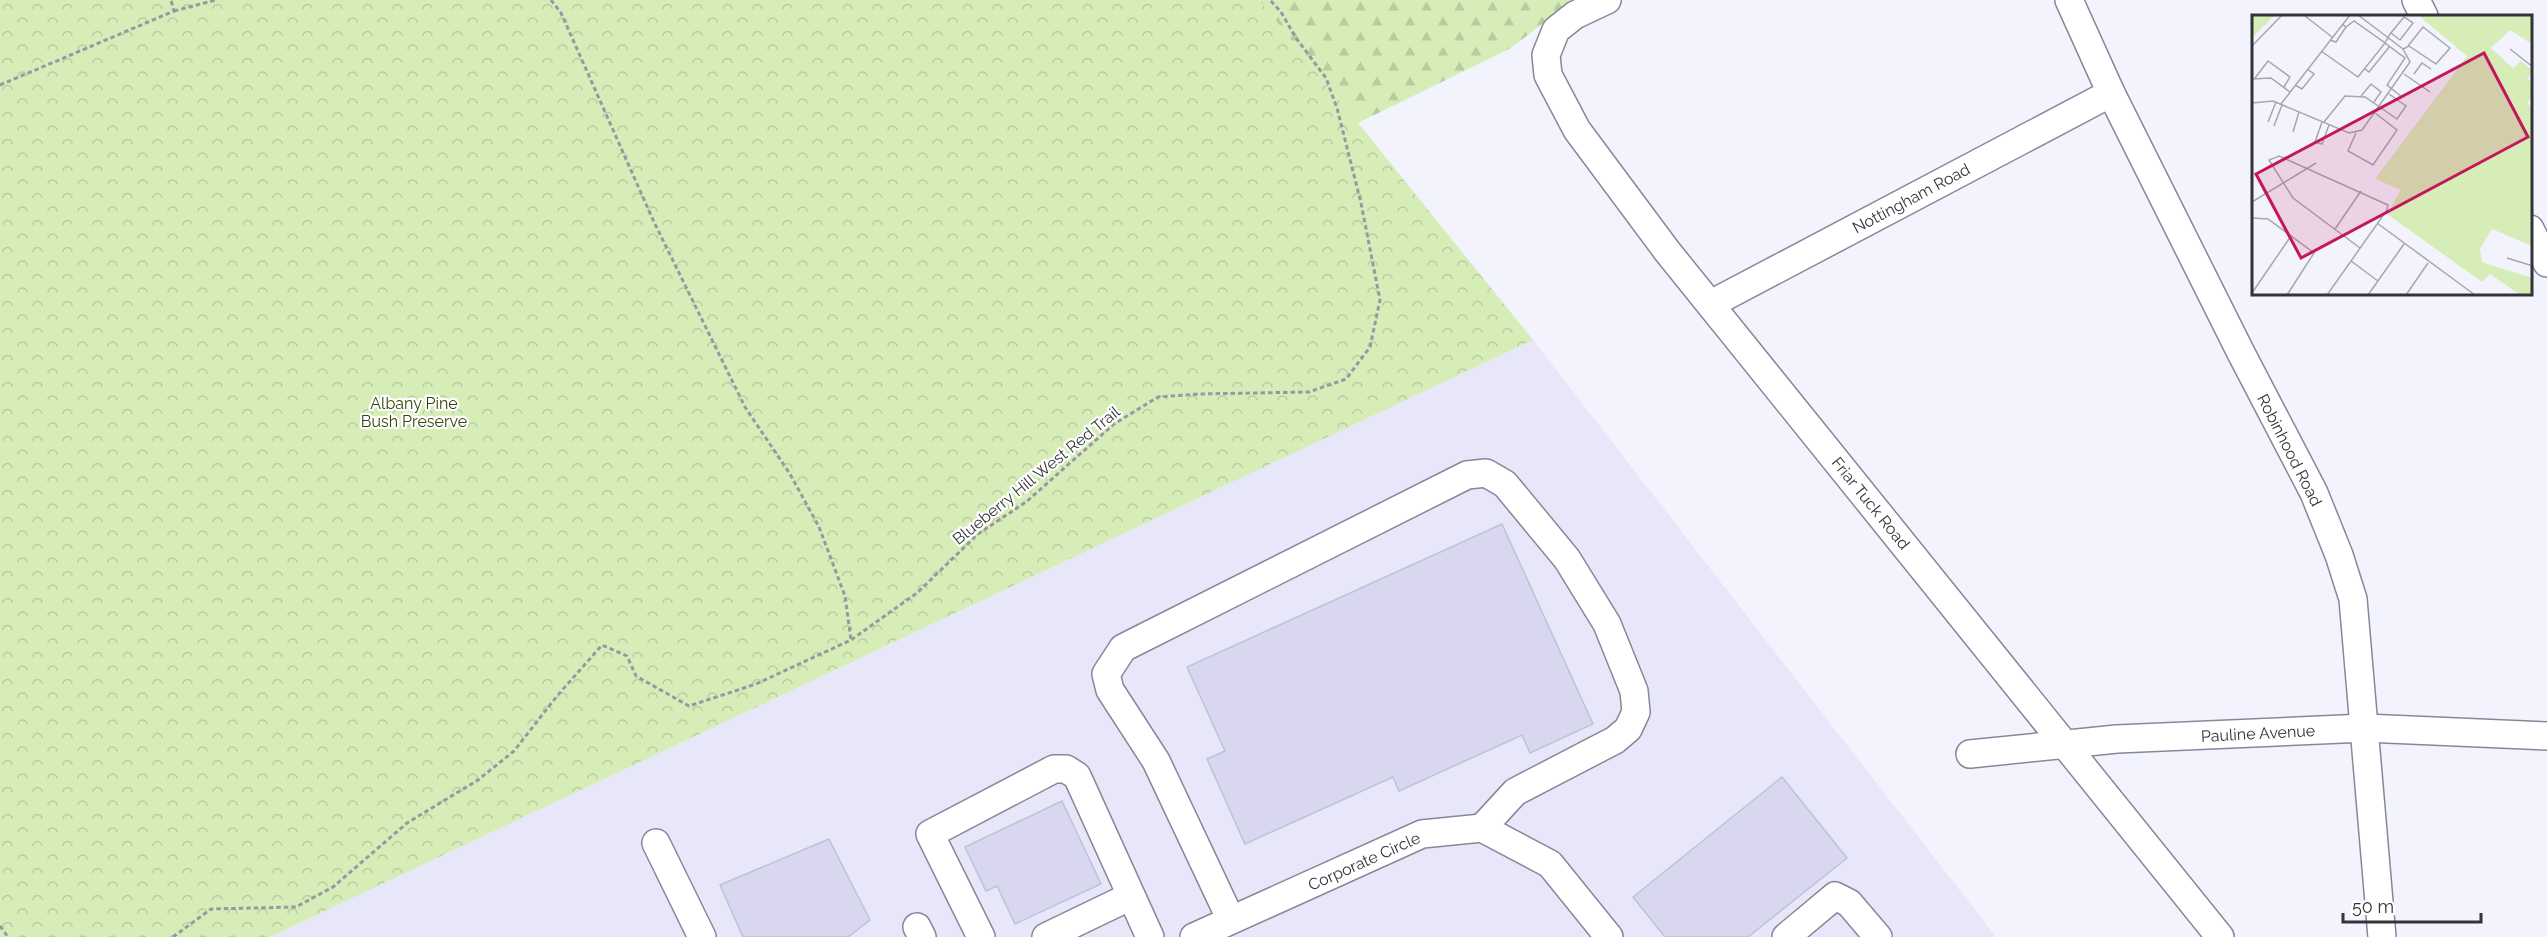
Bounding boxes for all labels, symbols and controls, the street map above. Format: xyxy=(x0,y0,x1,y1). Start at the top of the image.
inset map xyxy=(2252,15,2532,296)
street label: Nottingham Road xyxy=(1849,159,1973,237)
street label: Robinhood Road xyxy=(2253,391,2326,509)
park label: Albany Pine Bush Preserve xyxy=(361,394,467,431)
street label: Blueberry Hill West Red Trail xyxy=(949,402,1124,549)
street label: Friar Tuck Road xyxy=(1828,453,1914,553)
street label: Pauline Avenue xyxy=(2200,721,2316,746)
street label: Corporate Circle xyxy=(1305,828,1423,895)
scale bar xyxy=(2343,886,2481,924)
text: 50 m xyxy=(2352,896,2394,917)

